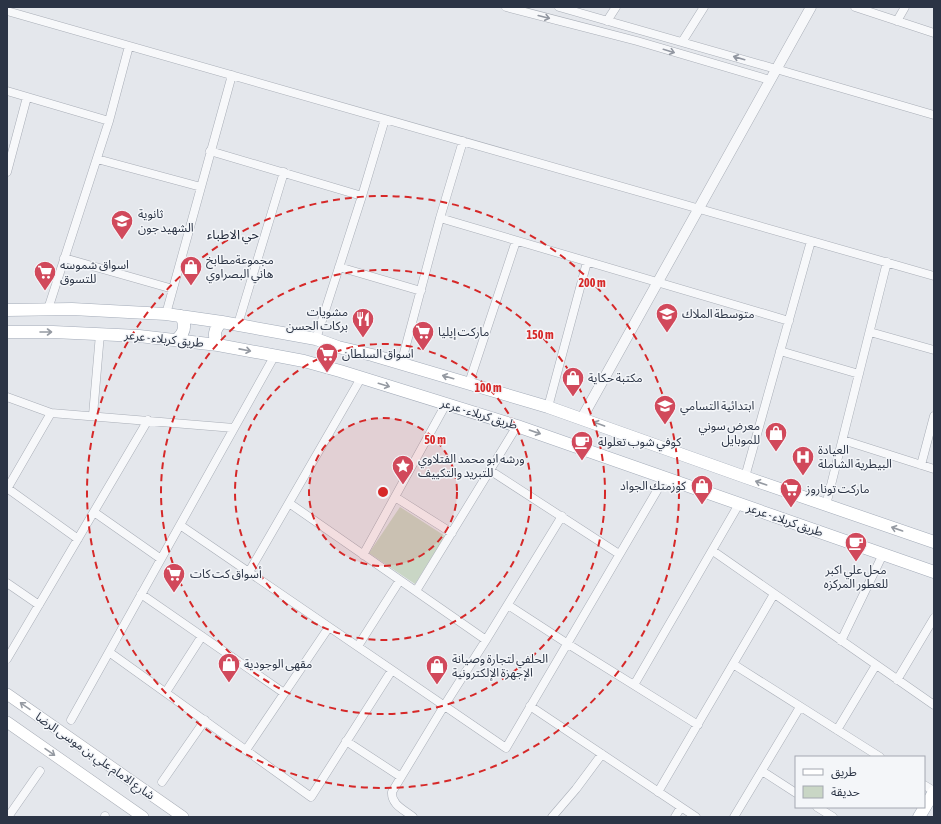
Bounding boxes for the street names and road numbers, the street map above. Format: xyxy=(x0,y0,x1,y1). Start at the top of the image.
street label: طريق كربلاء - عرعر xyxy=(123,328,204,351)
street label: طريق كربلاء - عرعر xyxy=(438,395,519,433)
street label: طريق كربلاء - عرعر xyxy=(744,500,825,541)
street label: شارع الامام علي بن موسى الرضا xyxy=(31,709,157,805)

